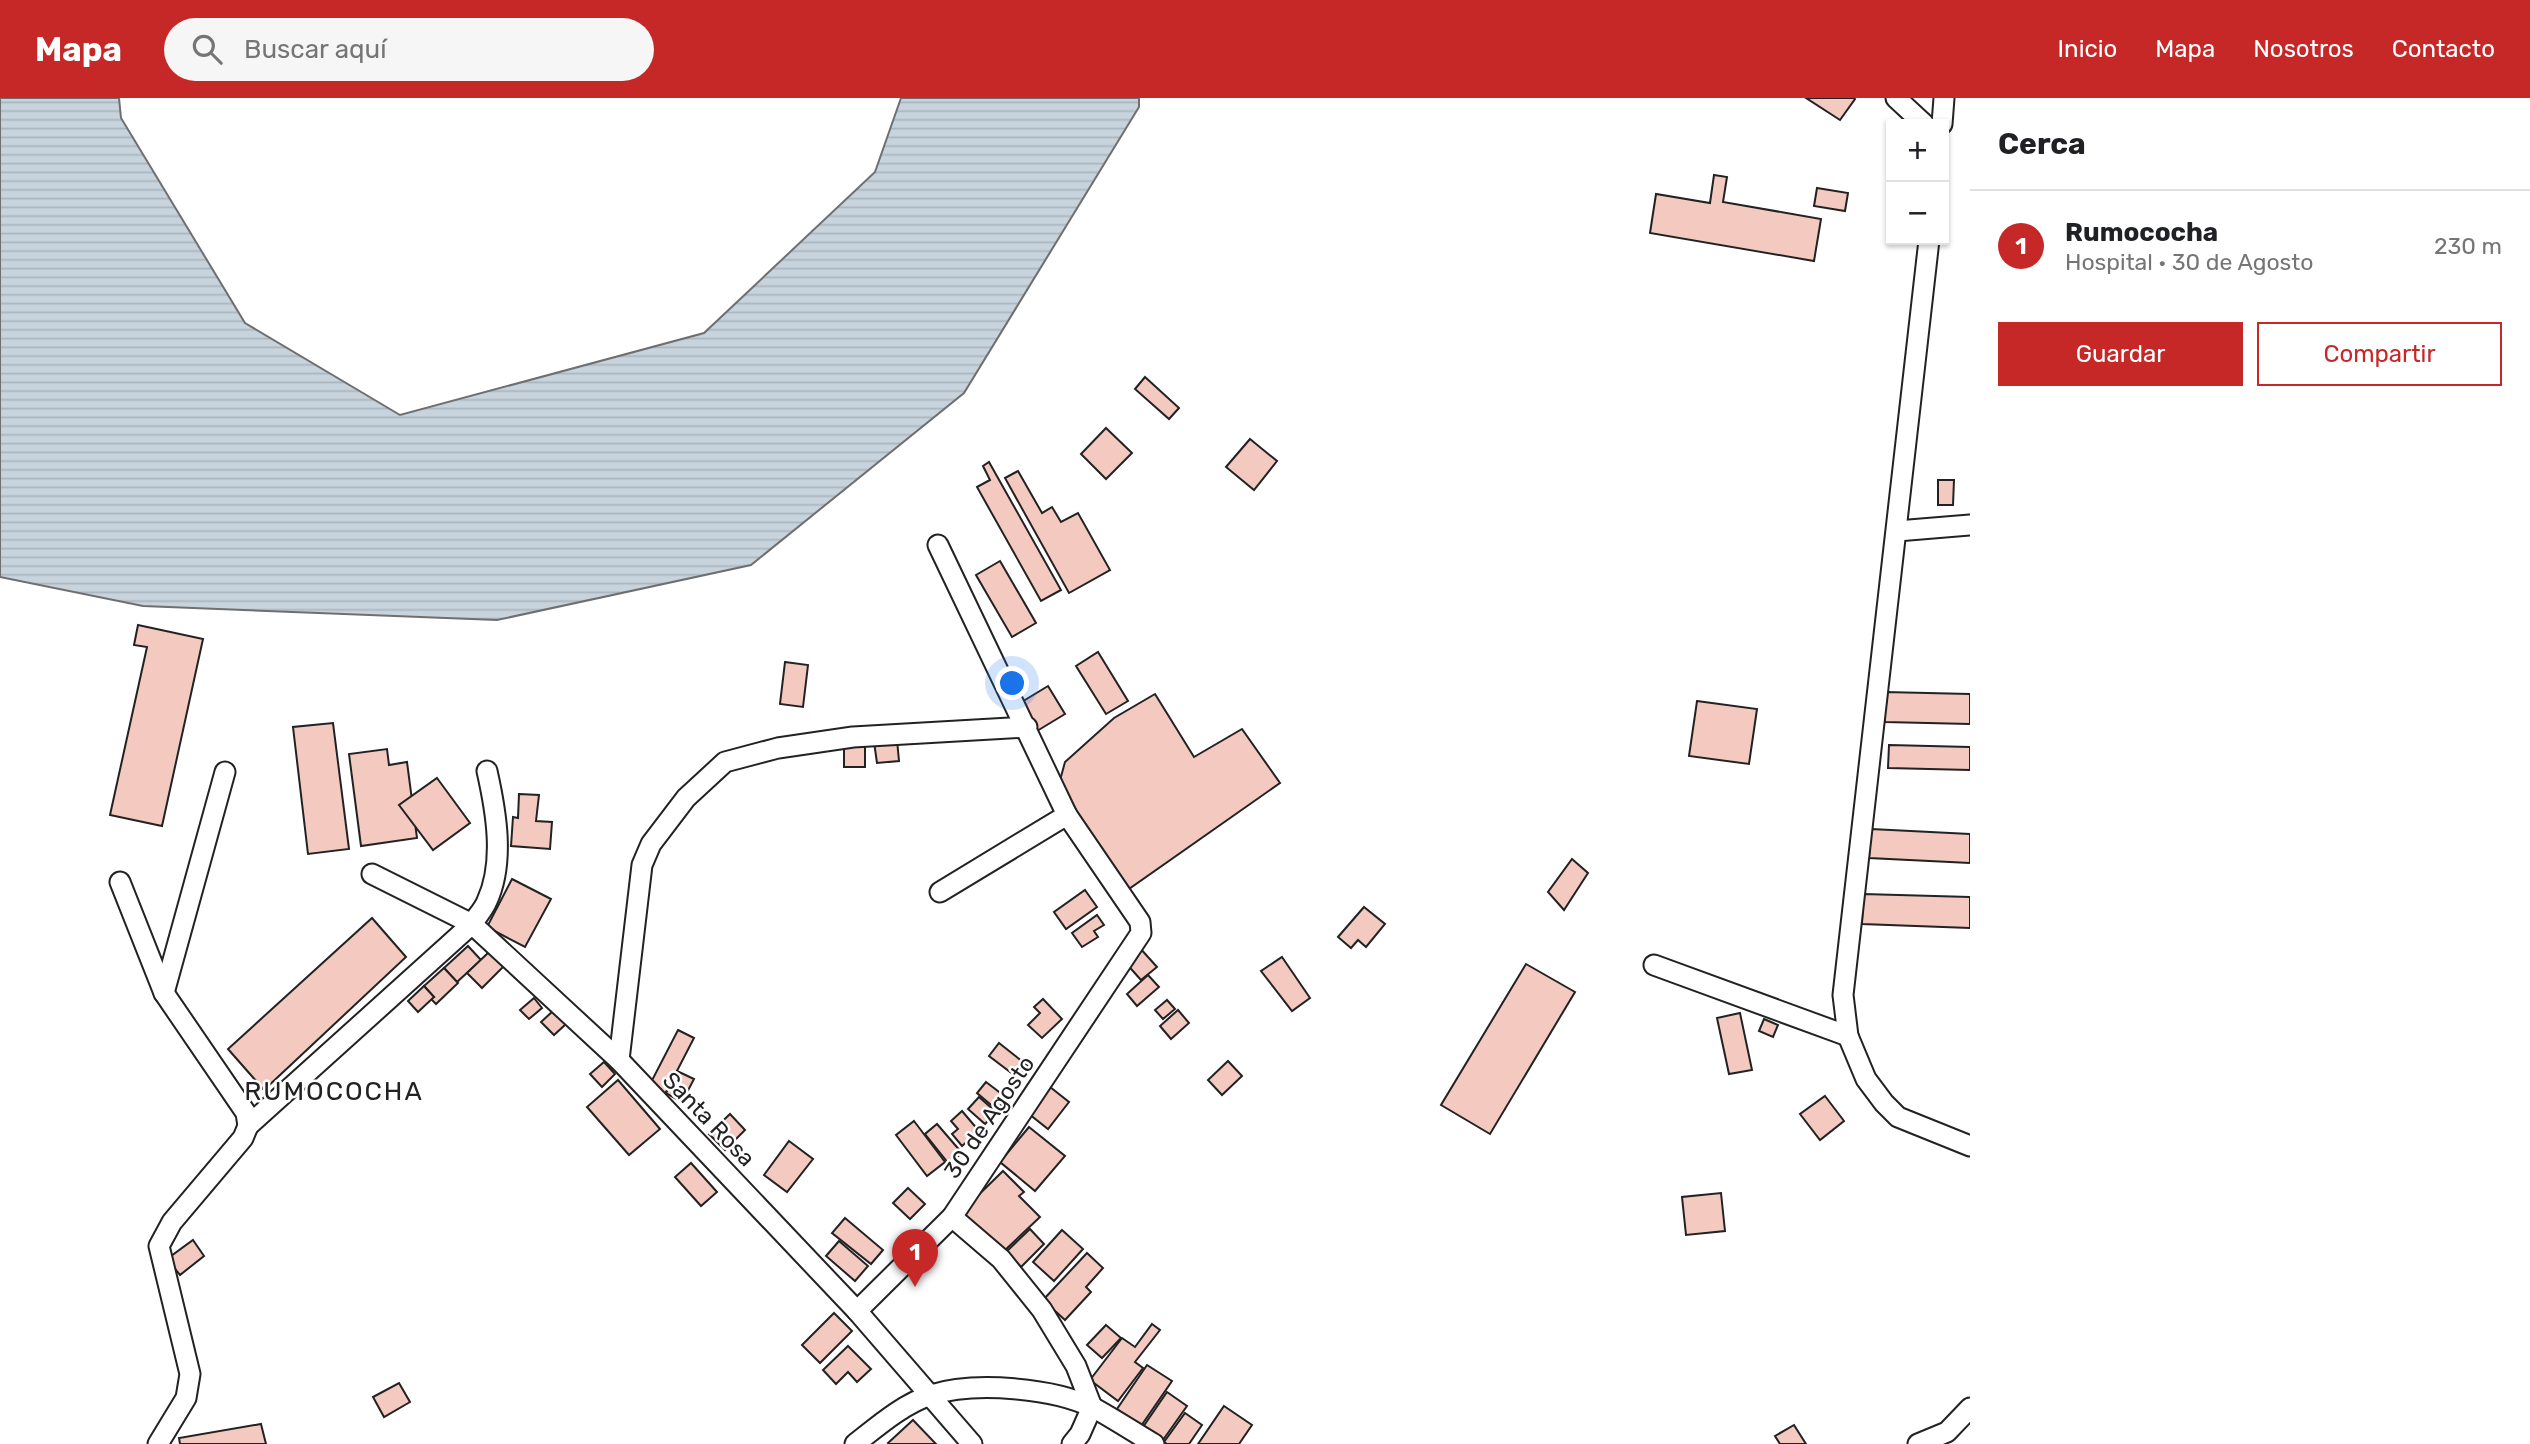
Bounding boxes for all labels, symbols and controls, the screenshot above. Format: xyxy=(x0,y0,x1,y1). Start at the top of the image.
search box xyxy=(164,18,654,81)
text: Mapa xyxy=(35,30,122,69)
icon: search xyxy=(188,30,226,68)
text: Buscar aquí xyxy=(244,34,387,65)
text: Inicio xyxy=(2058,35,2117,63)
text: Mapa xyxy=(2155,35,2215,63)
text: Nosotros xyxy=(2253,35,2354,63)
text: Contacto xyxy=(2392,35,2495,63)
map controls xyxy=(1886,119,1949,245)
button: + xyxy=(1886,119,1949,182)
text: Cerca xyxy=(1998,126,2086,162)
button: − xyxy=(1886,182,1949,245)
text: Rumococha xyxy=(2065,217,2218,248)
text: 1 xyxy=(2015,232,2027,260)
text: 230 m xyxy=(2434,232,2502,260)
text: Hospital · 30 de Agosto xyxy=(2065,248,2314,276)
button: Guardar xyxy=(1998,322,2243,386)
button: Compartir xyxy=(2257,322,2502,386)
your location xyxy=(995,666,1029,700)
street label: 30 de Agosto xyxy=(938,1050,1040,1184)
street label: Santa Rosa xyxy=(657,1066,761,1172)
district label: RUMOCOCHA xyxy=(244,1076,424,1107)
pin: 1 xyxy=(892,1229,938,1287)

